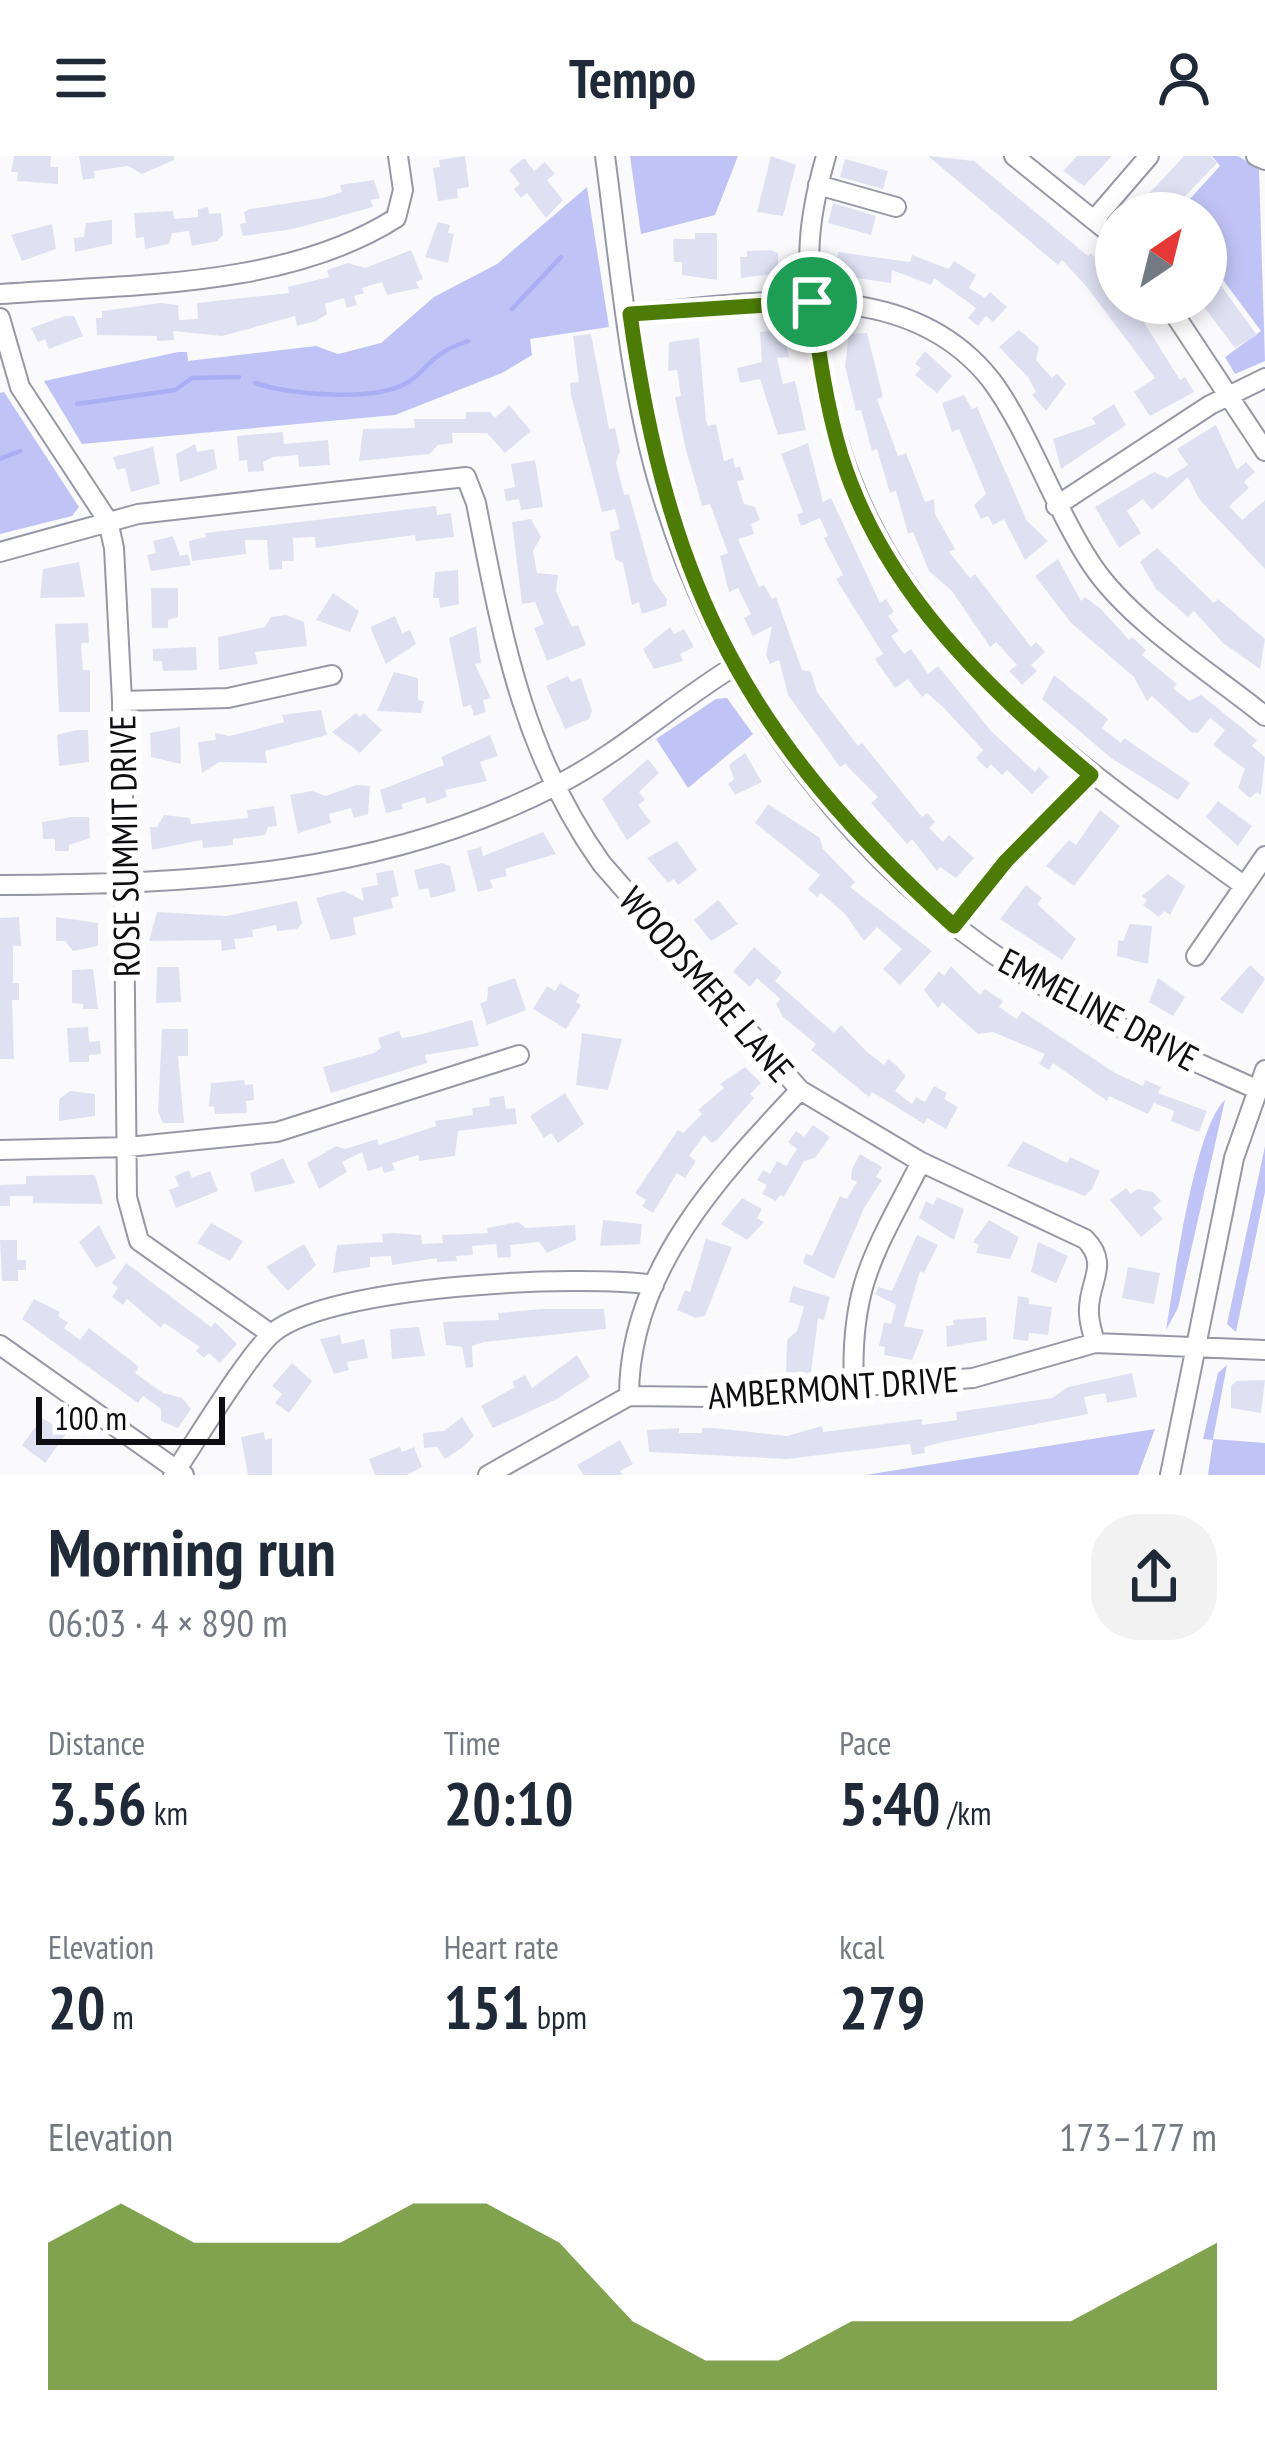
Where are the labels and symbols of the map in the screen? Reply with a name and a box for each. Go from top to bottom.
north arrow [1095,192,1227,324]
pin [761,251,863,353]
street label: ROSE SUMMIT DRIVE [98,715,150,977]
street label: WOODSMERE LANE [610,877,804,1091]
street label: EMMELINE DRIVE [991,937,1207,1081]
street label: AMBERMONT DRIVE [706,1355,960,1419]
scale bar [36,1391,225,1444]

